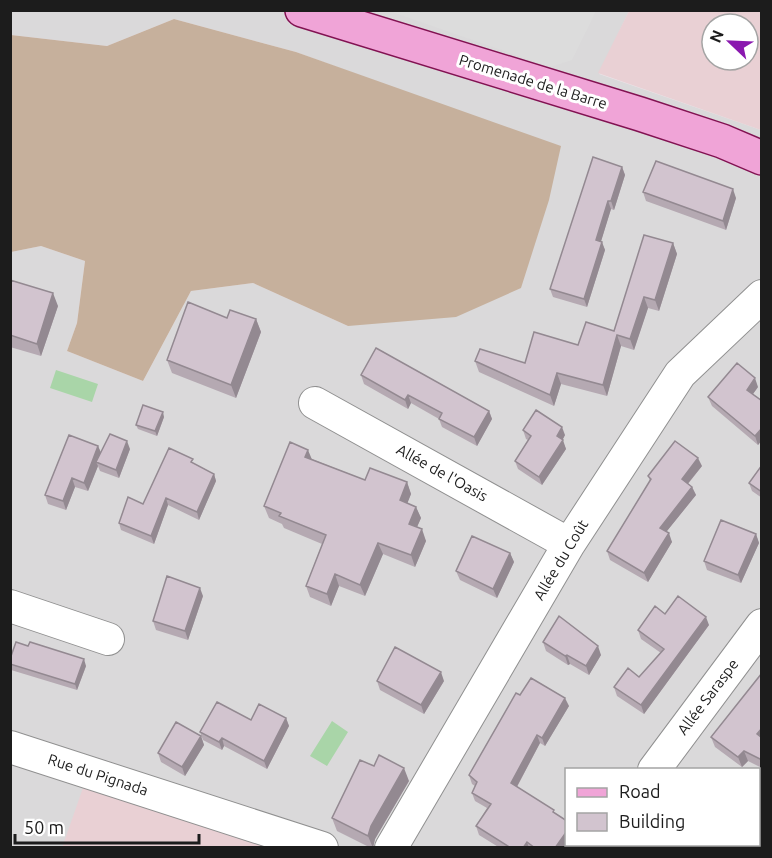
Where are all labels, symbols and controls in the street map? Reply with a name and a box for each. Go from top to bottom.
north arrow [700,12,760,72]
text: N [706,27,727,45]
street label: Promenade de la Barre [457,51,609,112]
street label: Allée de l'Oasis [394,441,491,505]
street label: Allée du Coût [530,516,591,603]
street label: Allée Saraspe [674,656,742,738]
street label: Rue du Pignada [46,750,150,799]
legend [565,768,760,846]
text: Road [619,781,661,801]
scale bar [15,807,200,845]
text: Building [619,811,685,831]
text: 50 m [24,817,64,837]

